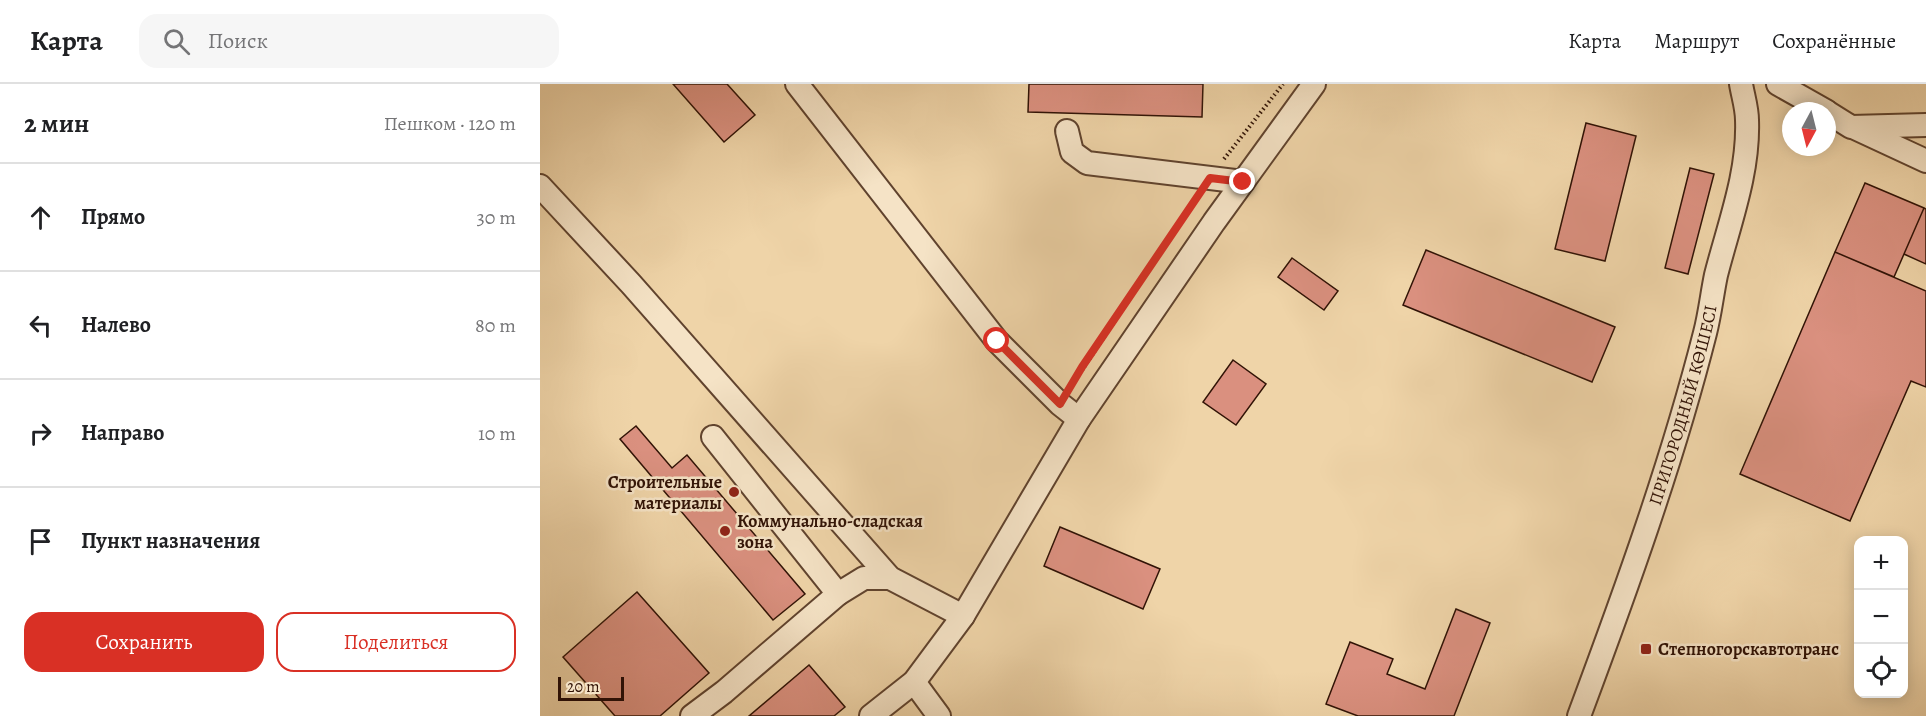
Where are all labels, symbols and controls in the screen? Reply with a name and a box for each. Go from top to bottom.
search box [139,14,559,68]
text: Карта [30,22,103,60]
icon: search [160,25,193,58]
text: Поиск [208,26,268,56]
text: Карта [1568,27,1621,55]
text: Маршрут [1654,27,1739,55]
text: Сохранённые [1772,27,1896,55]
north arrow [1782,102,1836,156]
text: 2 мин [24,106,89,141]
text: Пешком · 120 m [384,110,516,137]
route end [1229,168,1255,194]
icon: ahead [24,201,57,234]
text: Прямо [81,202,145,232]
text: 30 m [476,204,516,231]
street label: ПРИГОРОДНЫЙ КӨШЕСІ [1643,303,1722,508]
icon: left [24,309,57,342]
text: Налево [81,310,151,340]
text: 80 m [475,312,516,339]
route start [983,327,1009,353]
icon: right [24,417,57,450]
text: Направо [81,418,164,448]
text: 10 m [478,420,516,447]
place label: Строительные материалы [608,470,722,515]
marker: Строительные материалы [727,485,741,499]
place label: Коммунально-сладская зона [737,509,923,554]
marker: Коммунально-сладская зона [718,524,732,538]
icon: arrive [24,525,57,558]
text: Пункт назначения [81,526,260,556]
map controls [1854,536,1908,698]
button: + [1854,536,1908,590]
button: − [1854,590,1908,644]
button: Сохранить [24,612,264,672]
button: Поделиться [276,612,516,672]
place label: Степногорскавтотранс [1658,637,1839,661]
marker: Степногорскавтотранс [1639,642,1653,656]
button: locate [1854,644,1908,698]
scale bar [558,674,624,702]
text: 20 m [567,676,600,698]

